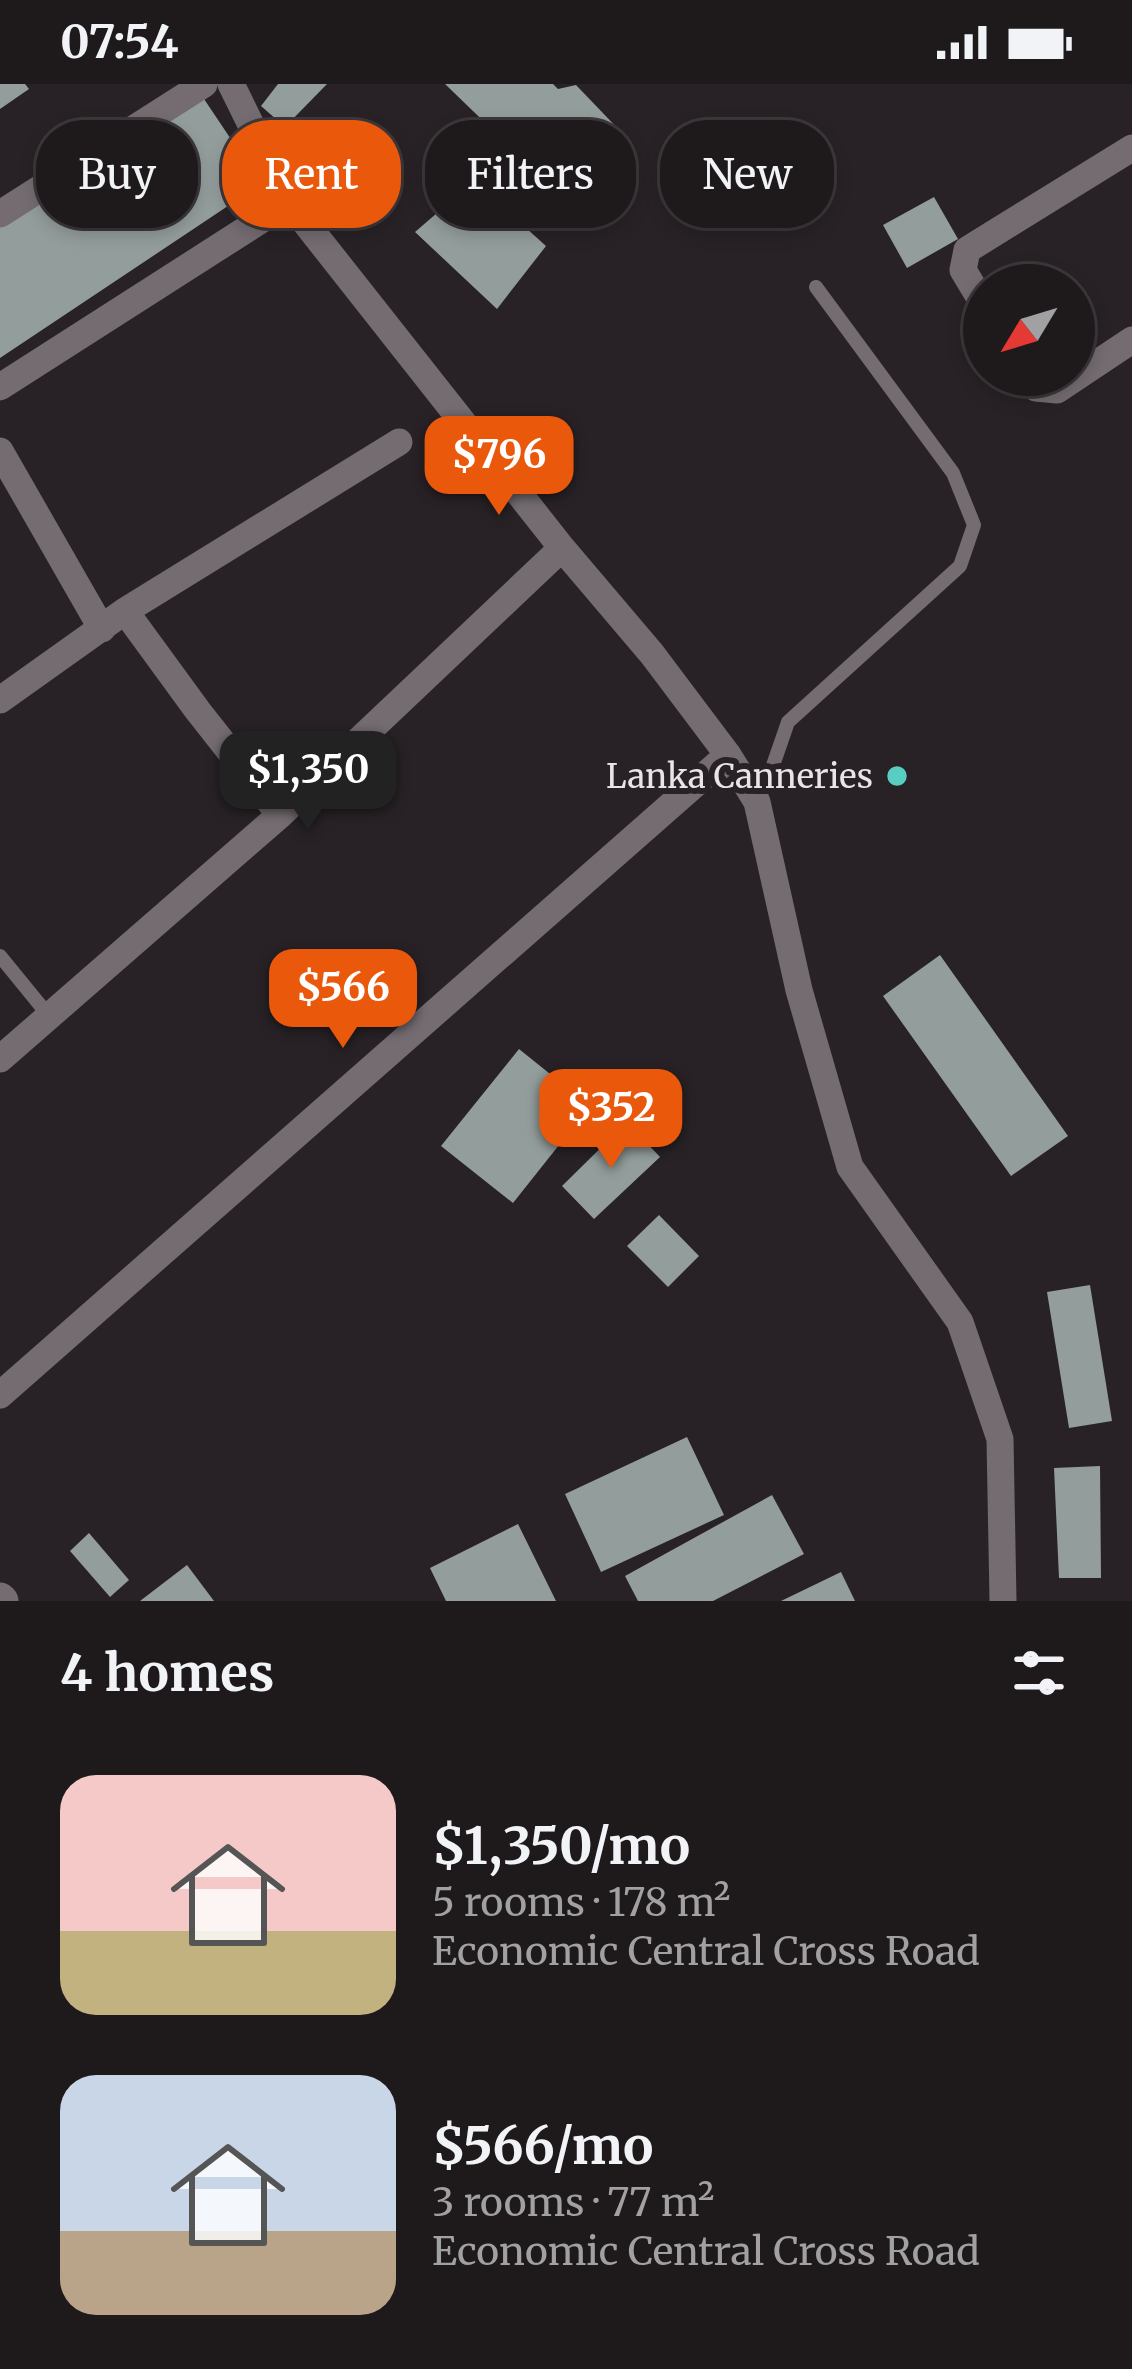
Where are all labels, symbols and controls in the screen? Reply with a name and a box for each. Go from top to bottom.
text: 07:54 [60,14,179,70]
chip: Buy [36,120,198,228]
chip: Rent [222,120,401,228]
chip: Filters [425,120,636,228]
chip: New [660,120,834,228]
north arrow [963,264,1095,396]
map controls [963,264,1095,396]
pin: $796 [428,416,570,518]
text: $796 [452,430,546,479]
pin: $1,350 [210,731,406,833]
text: $1,350 [246,745,370,794]
place label: Lanka Canneries [606,756,873,797]
marker: Lanka Canneries [884,763,910,789]
pin: $566 [272,949,414,1051]
text: $566 [296,963,390,1012]
pin: $352 [540,1069,682,1171]
text: $352 [566,1083,656,1132]
icon: filters [1006,1640,1072,1706]
text: 4 homes [60,1641,274,1705]
text: $1,350/mo [432,1814,690,1878]
icon: home [156,1823,300,1967]
text: 5 rooms · 178 m² [432,1878,730,1927]
text: Economic Central Cross Road [432,1927,980,1976]
text: $566/mo [432,2114,653,2178]
icon: home [156,2123,300,2267]
text: 3 rooms · 77 m² [432,2178,714,2227]
text: Economic Central Cross Road [432,2227,980,2276]

